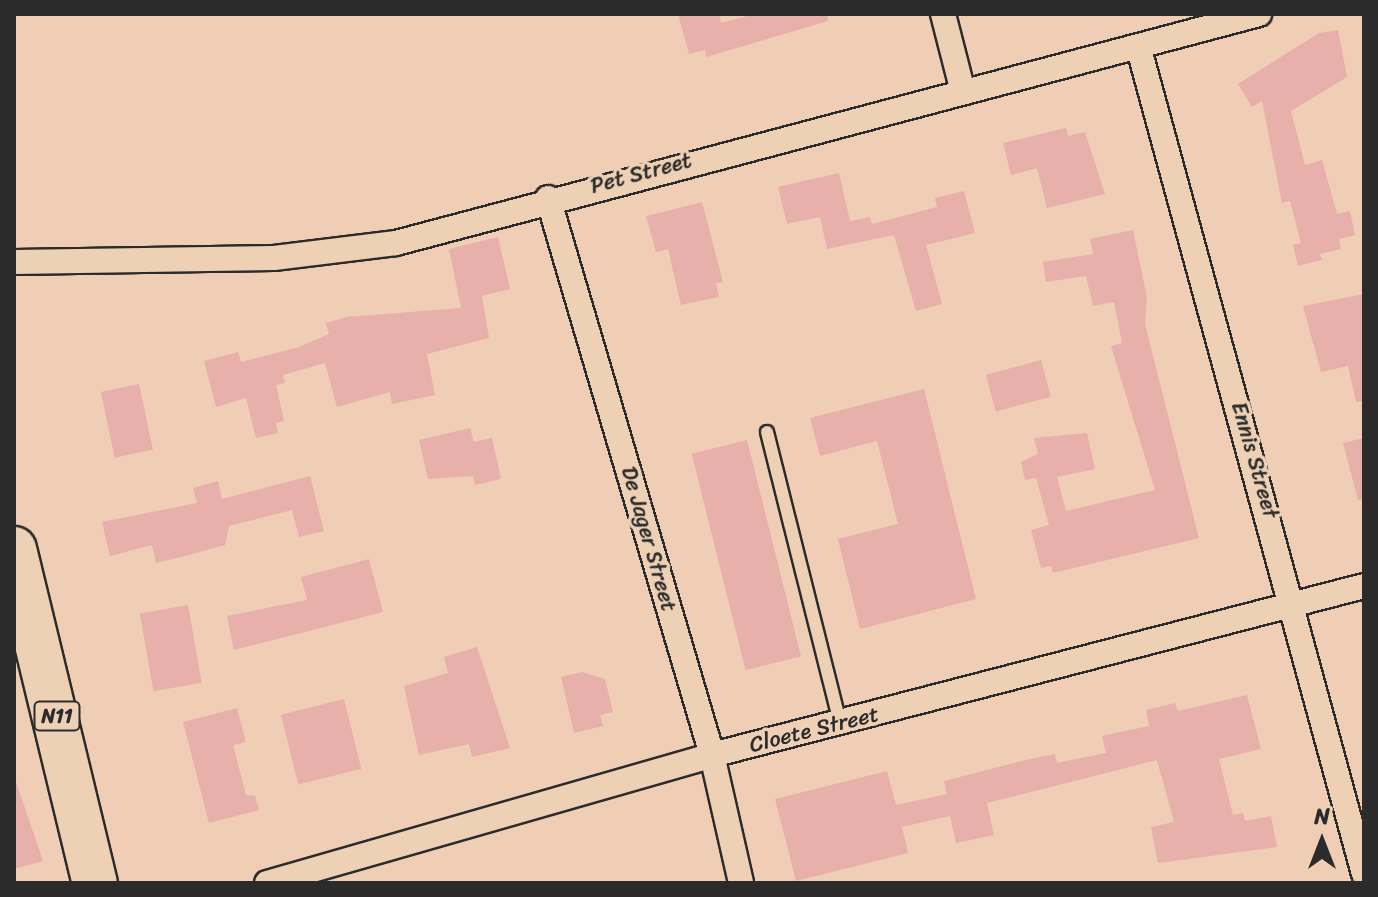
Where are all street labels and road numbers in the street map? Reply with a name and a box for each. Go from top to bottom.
street label: Pet Street [587,147,695,199]
street label: Ennis Street [1226,398,1284,522]
street label: De Jager Street [615,462,683,616]
road number: N11 [33,700,81,732]
street label: Cloete Street [747,700,881,758]

